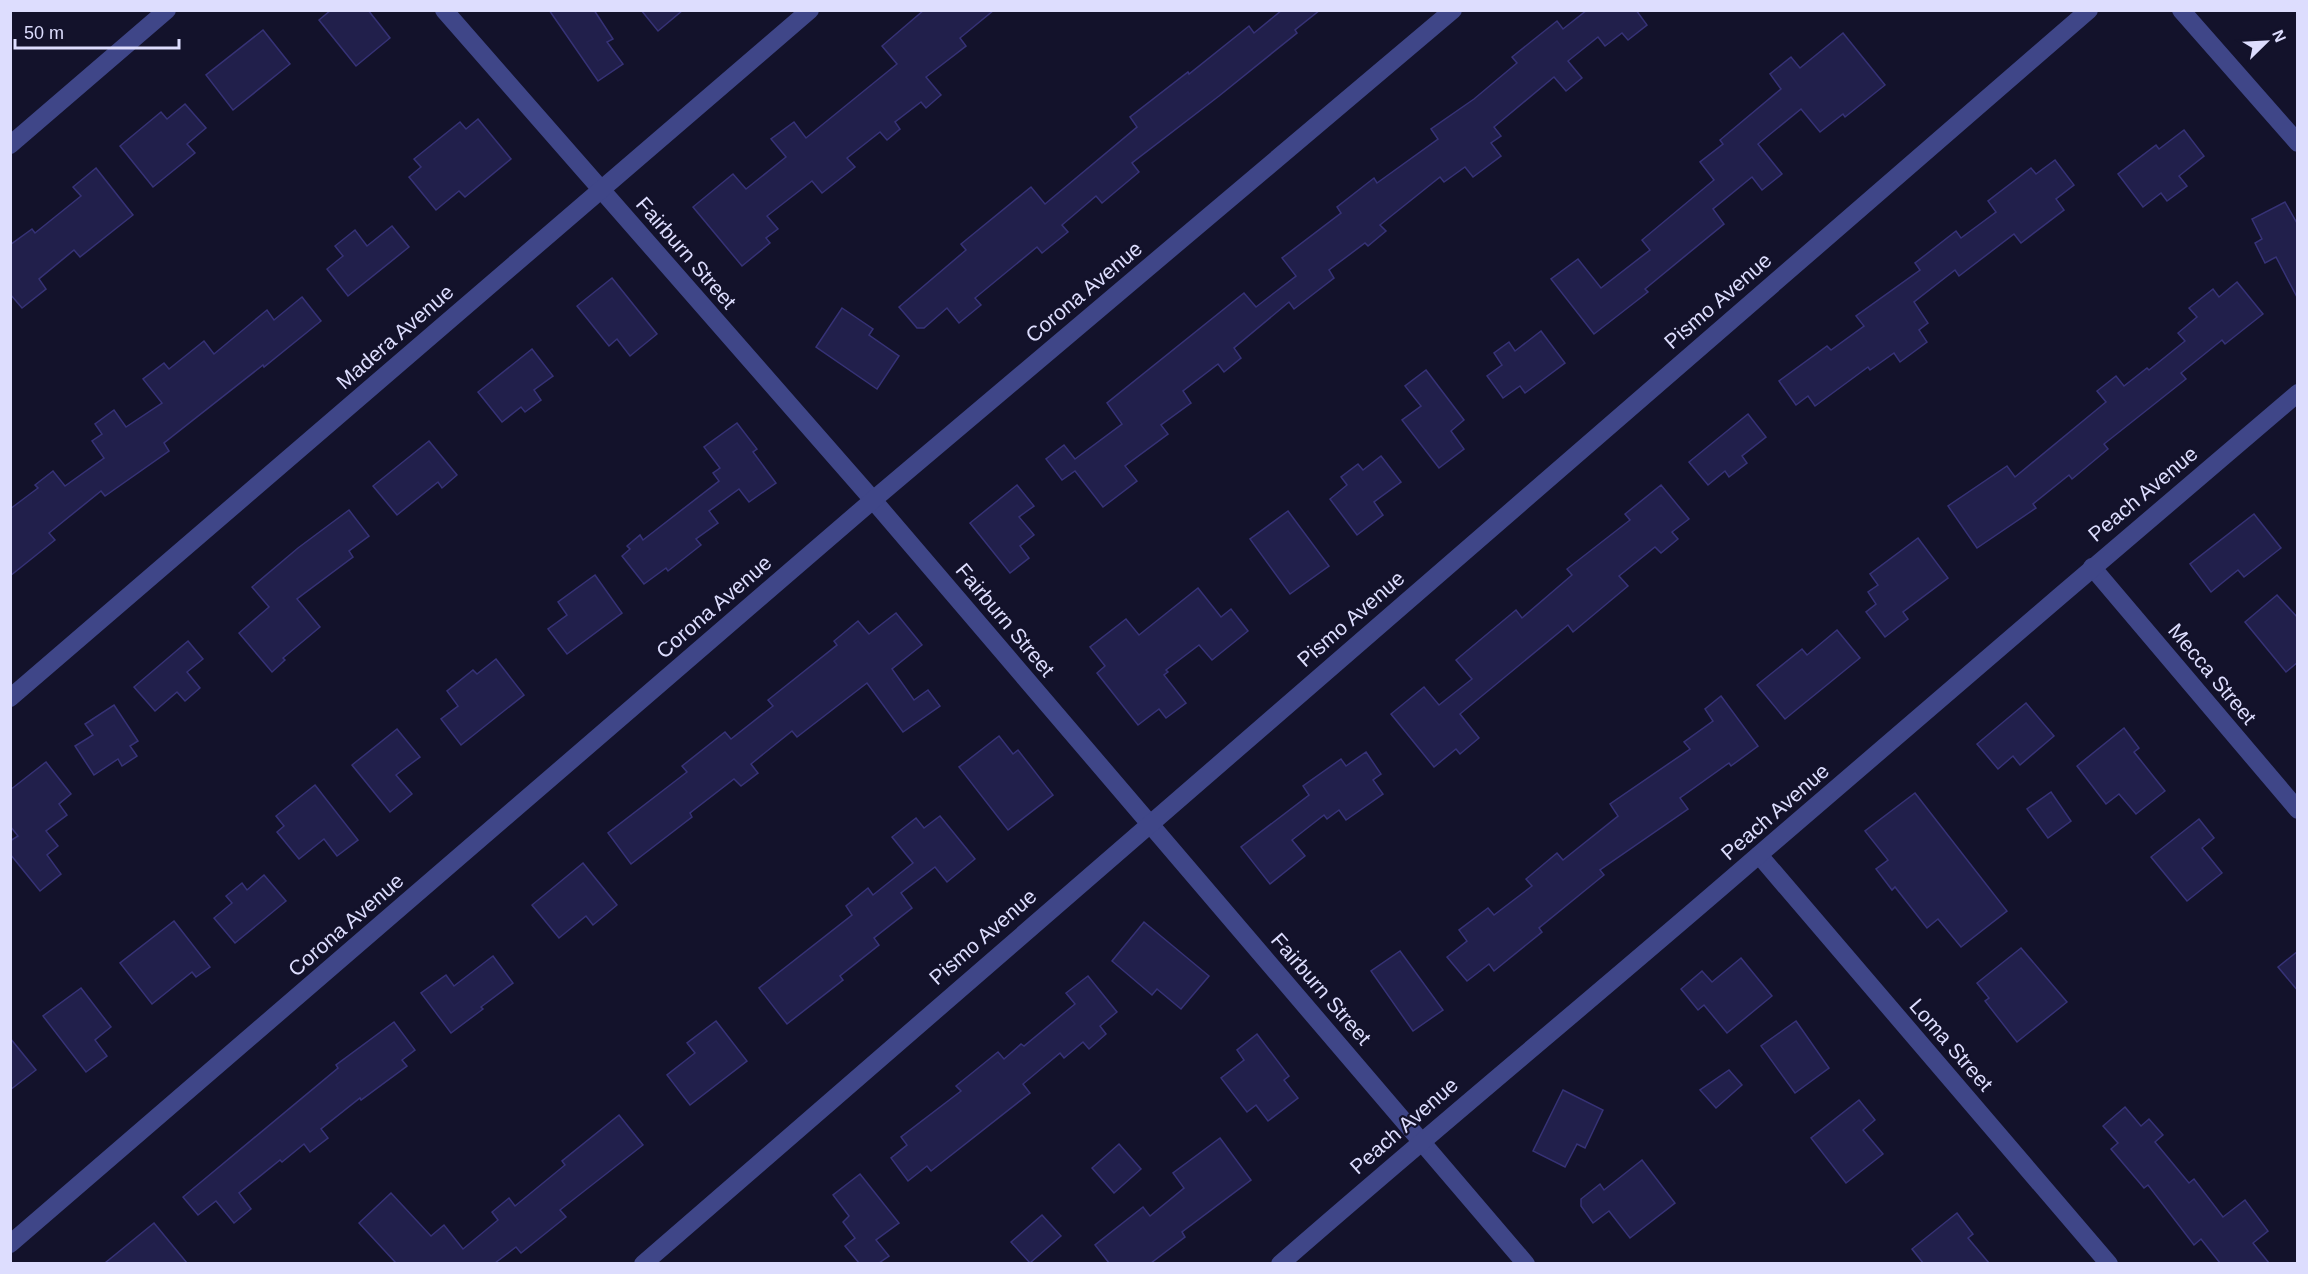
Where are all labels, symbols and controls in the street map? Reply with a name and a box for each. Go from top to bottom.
scale bar [15,12,178,50]
north arrow [2236,12,2296,72]
text: 50 m [24,23,64,43]
text: N [2269,27,2289,45]
street label: Fairburn Street [632,192,741,313]
street label: Corona Avenue [1021,236,1146,347]
street label: Pismo Avenue [1660,248,1776,353]
street label: Madera Avenue [332,280,458,393]
street label: Peach Avenue [2084,441,2202,546]
street label: Corona Avenue [652,551,776,663]
street label: Fairburn Street [952,559,1059,681]
street label: Pismo Avenue [1293,566,1409,671]
street label: Mecca Street [2164,619,2261,729]
street label: Peach Avenue [1716,759,1833,865]
street label: Corona Avenue [284,869,408,981]
street label: Pismo Avenue [925,884,1041,989]
street label: Fairburn Street [1267,928,1376,1049]
street label: Loma Street [1905,994,1998,1096]
street label: Peach Avenue [1345,1073,1462,1179]

